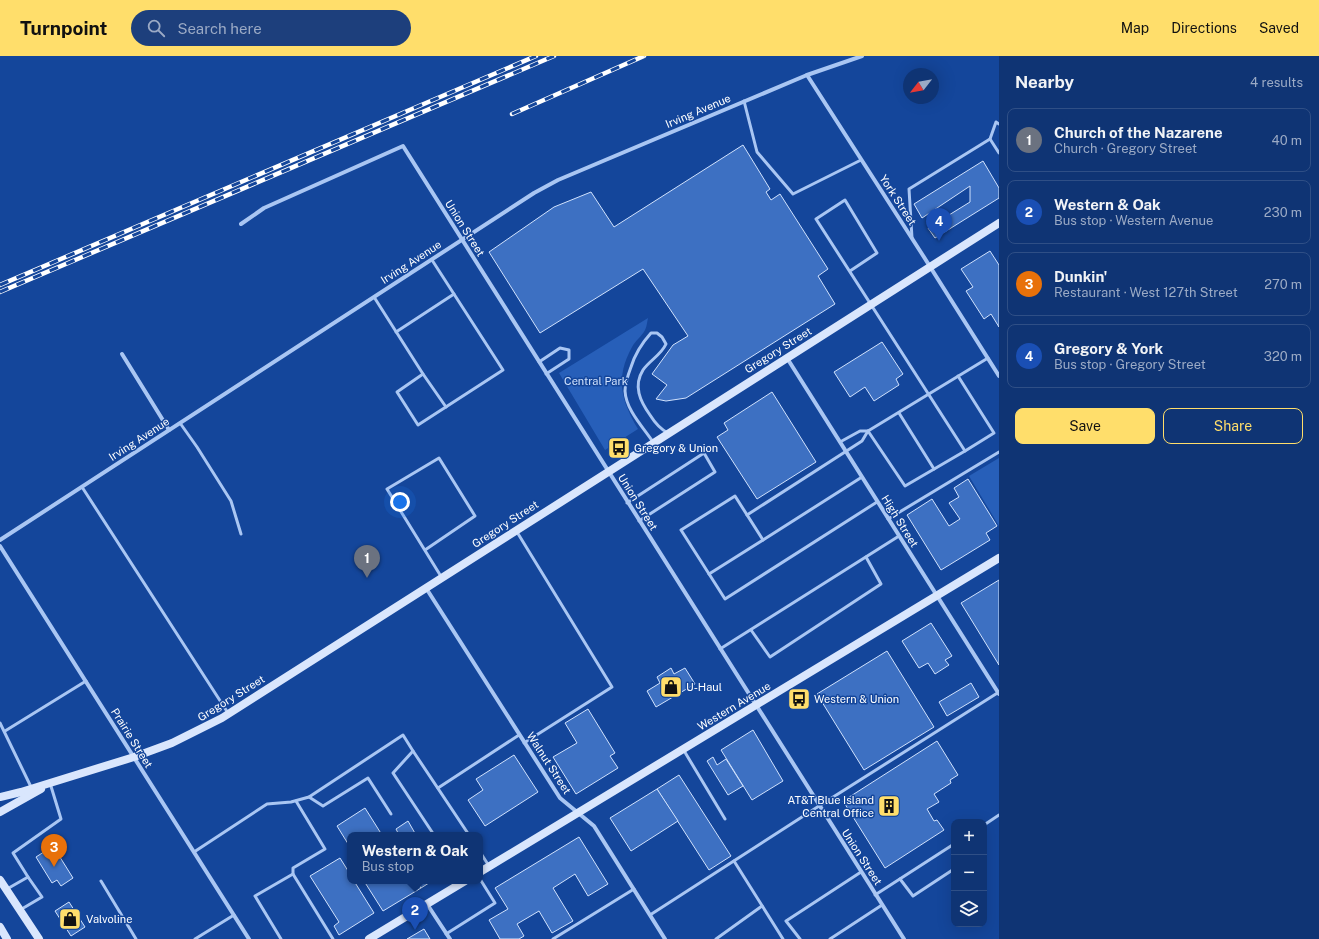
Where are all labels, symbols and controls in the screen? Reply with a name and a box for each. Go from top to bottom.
search box [131,10,411,46]
text: Turnpoint [20,17,107,39]
icon: search [145,17,167,39]
text: Search here [177,20,262,37]
text: Map [1121,20,1149,36]
text: Directions [1171,20,1237,36]
text: Saved [1259,20,1299,36]
north arrow [903,68,939,104]
text: Nearby [1015,72,1074,92]
text: 4 results [1250,75,1303,90]
street label: Irving Avenue [664,92,732,130]
text: Church of the Nazarene [1054,124,1223,141]
text: 1 [1026,133,1032,148]
text: 40 m [1271,133,1302,148]
text: Church · Gregory Street [1054,141,1197,156]
street label: York Street [877,173,919,227]
text: Western & Oak [1054,196,1161,213]
street label: Union Street [443,198,487,258]
text: 2 [1025,205,1033,220]
text: 230 m [1264,205,1302,220]
pin: 4 [926,208,952,241]
text: Bus stop · Western Avenue [1054,213,1213,228]
street label: Irving Avenue [379,238,443,286]
text: Dunkin' [1054,268,1107,285]
text: 3 [1025,277,1033,292]
text: 270 m [1264,277,1302,292]
text: Restaurant · West 127th Street [1054,285,1238,300]
street label: Gregory Street [742,325,814,375]
text: Gregory & York [1054,340,1163,357]
text: 4 [1025,349,1033,364]
text: 320 m [1264,349,1302,364]
text: Bus stop · Gregory Street [1054,357,1206,372]
park label: Central Park [564,375,628,387]
button: Save [1015,408,1155,444]
button: Share [1163,408,1303,444]
street label: Irving Avenue [107,415,171,463]
bus stop icon: Gregory & Union [606,435,632,461]
place label: Gregory & Union [634,442,718,454]
street label: Union Street [616,472,660,532]
your location [390,492,410,512]
street label: High Street [879,493,921,549]
street label: Gregory Street [470,498,540,550]
pin: 1 [354,545,380,578]
street label: Gregory Street [195,673,267,723]
shop icon: U-Haul [658,674,684,700]
street label: Western Avenue [695,679,773,733]
place label: U-Haul [686,681,722,693]
bus stop icon: Western & Union [786,686,812,712]
place label: Western & Union [814,693,899,705]
street label: Prairie Street [109,706,155,770]
street label: Walnut Street [525,730,573,796]
building icon: AT&T Blue Island Central Office [876,793,902,819]
place label: AT&T Blue Island Central Office [788,794,874,819]
map controls [951,819,987,927]
button: + [951,819,987,855]
street label: Union Street [839,827,885,887]
popup [347,832,483,884]
pin: 3 [41,834,67,867]
text: Western & Oak [362,842,468,859]
button: − [951,855,987,891]
text: Bus stop [362,859,414,874]
button: layers [951,891,987,927]
pin: 2 [402,897,428,930]
shop icon: Valvoline [57,906,83,932]
place label: Valvoline [86,913,132,925]

